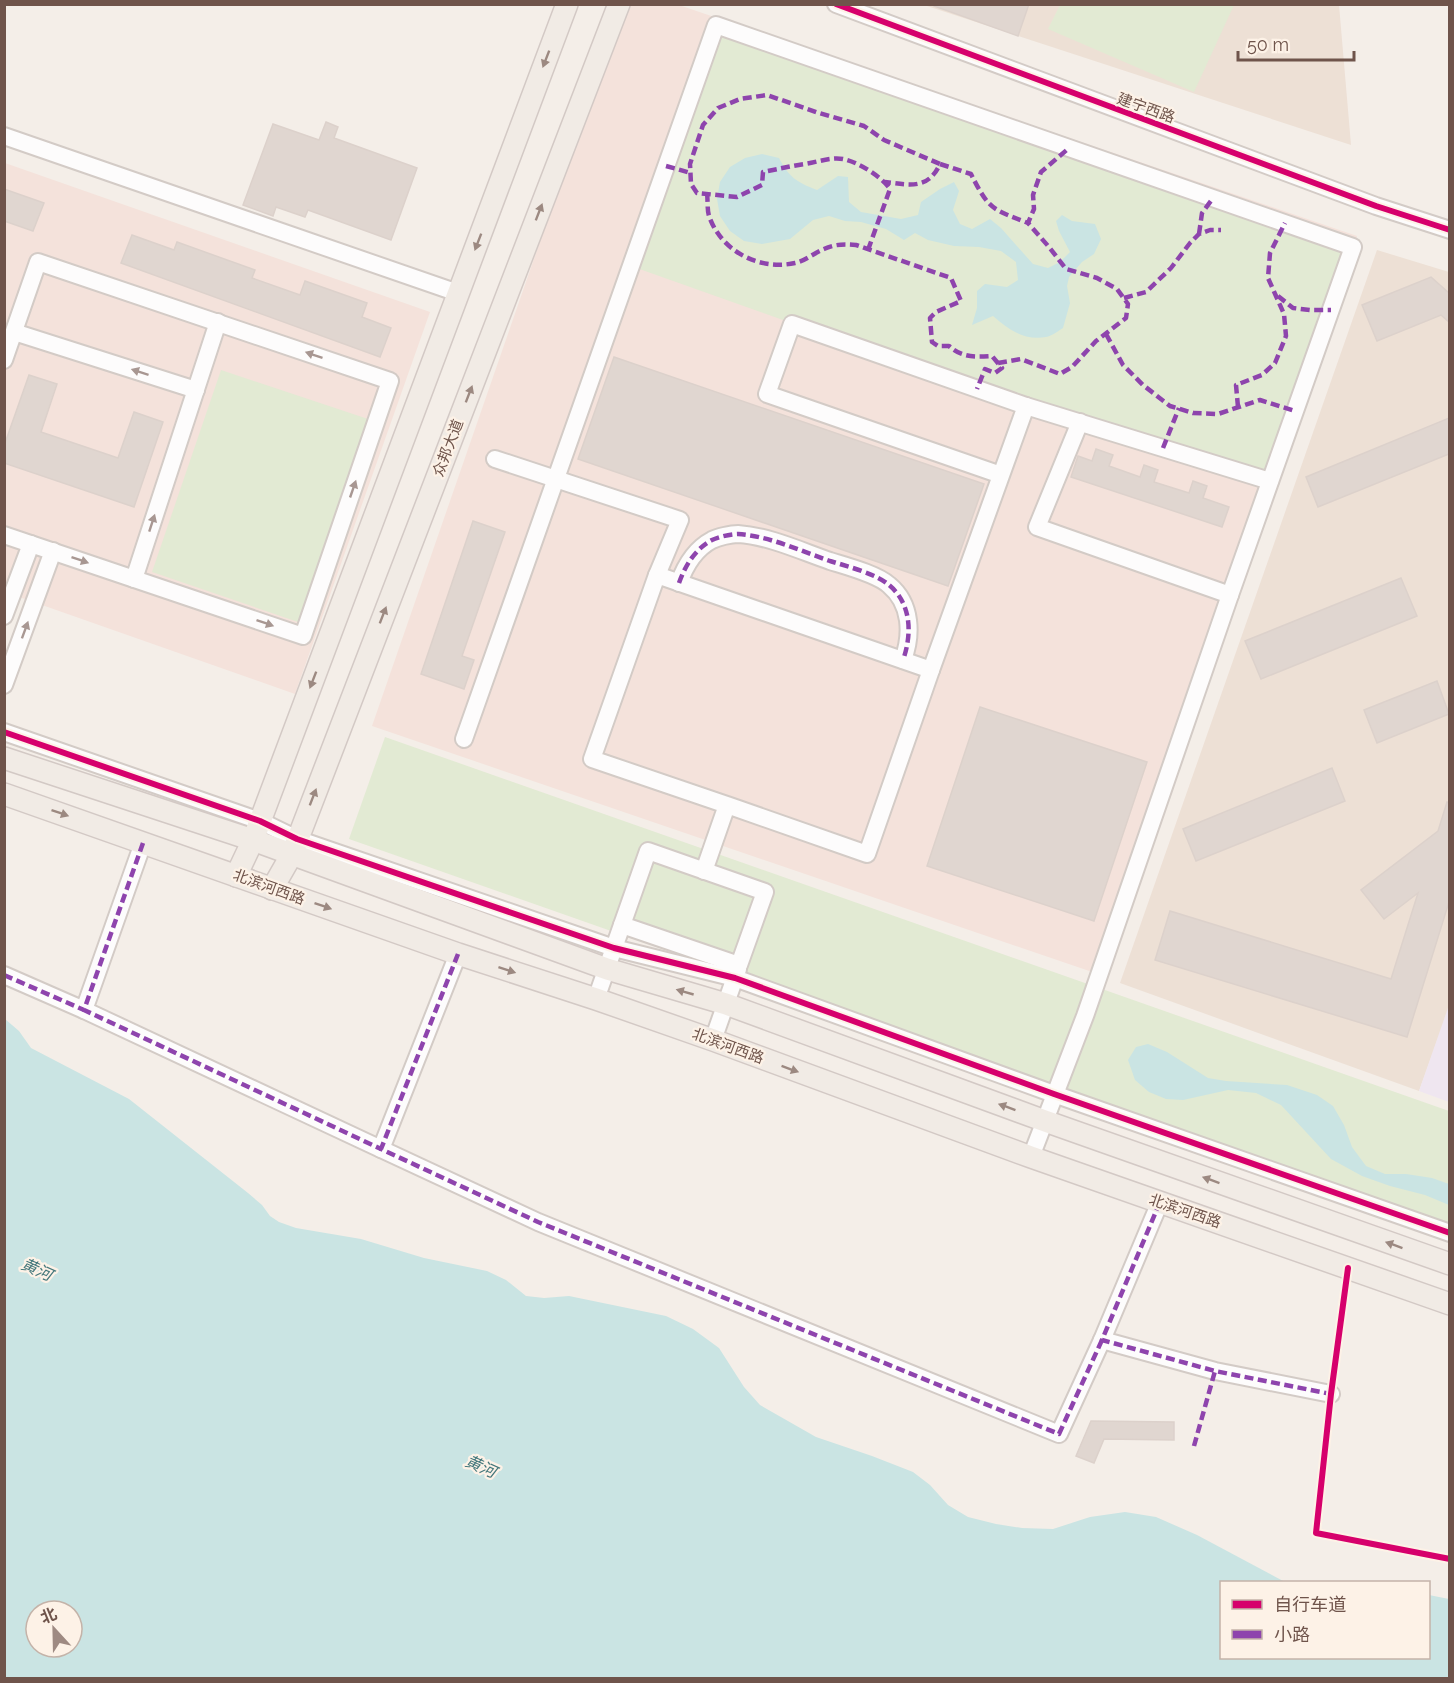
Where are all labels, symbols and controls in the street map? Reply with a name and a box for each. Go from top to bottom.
scale bar [1238,24,1354,62]
text: 50 m [1247,34,1289,55]
one-way arrow [541,50,551,68]
street label: 建宁西路 [1115,89,1177,127]
one-way arrow [534,203,544,221]
one-way arrow [472,233,482,251]
one-way arrow [305,350,323,359]
one-way arrow [131,367,149,376]
one-way arrow [464,385,474,403]
street label: 众邦大道 [429,417,467,479]
one-way arrow [348,480,358,498]
one-way arrow [148,514,157,532]
one-way arrow [71,556,89,566]
one-way arrow [379,606,389,624]
one-way arrow [256,618,274,628]
one-way arrow [20,621,30,639]
one-way arrow [307,671,317,689]
one-way arrow [309,788,319,806]
one-way arrow [51,809,69,819]
street label: 北滨河西路 [231,866,307,908]
one-way arrow [314,902,332,912]
one-way arrow [498,966,516,975]
one-way arrow [676,987,694,996]
street label: 北滨河西路 [690,1025,766,1067]
one-way arrow [781,1064,799,1074]
one-way arrow [998,1102,1016,1111]
one-way arrow [1201,1174,1219,1184]
street label: 北滨河西路 [1147,1190,1223,1232]
one-way arrow [1385,1239,1403,1249]
water label: 黄河 [18,1254,58,1286]
water label: 黄河 [462,1451,502,1483]
legend [1220,1581,1430,1659]
text: 自行车道 [1274,1594,1346,1615]
north arrow [24,1599,84,1659]
text: 北 [38,1604,60,1627]
text: 小路 [1274,1624,1310,1645]

